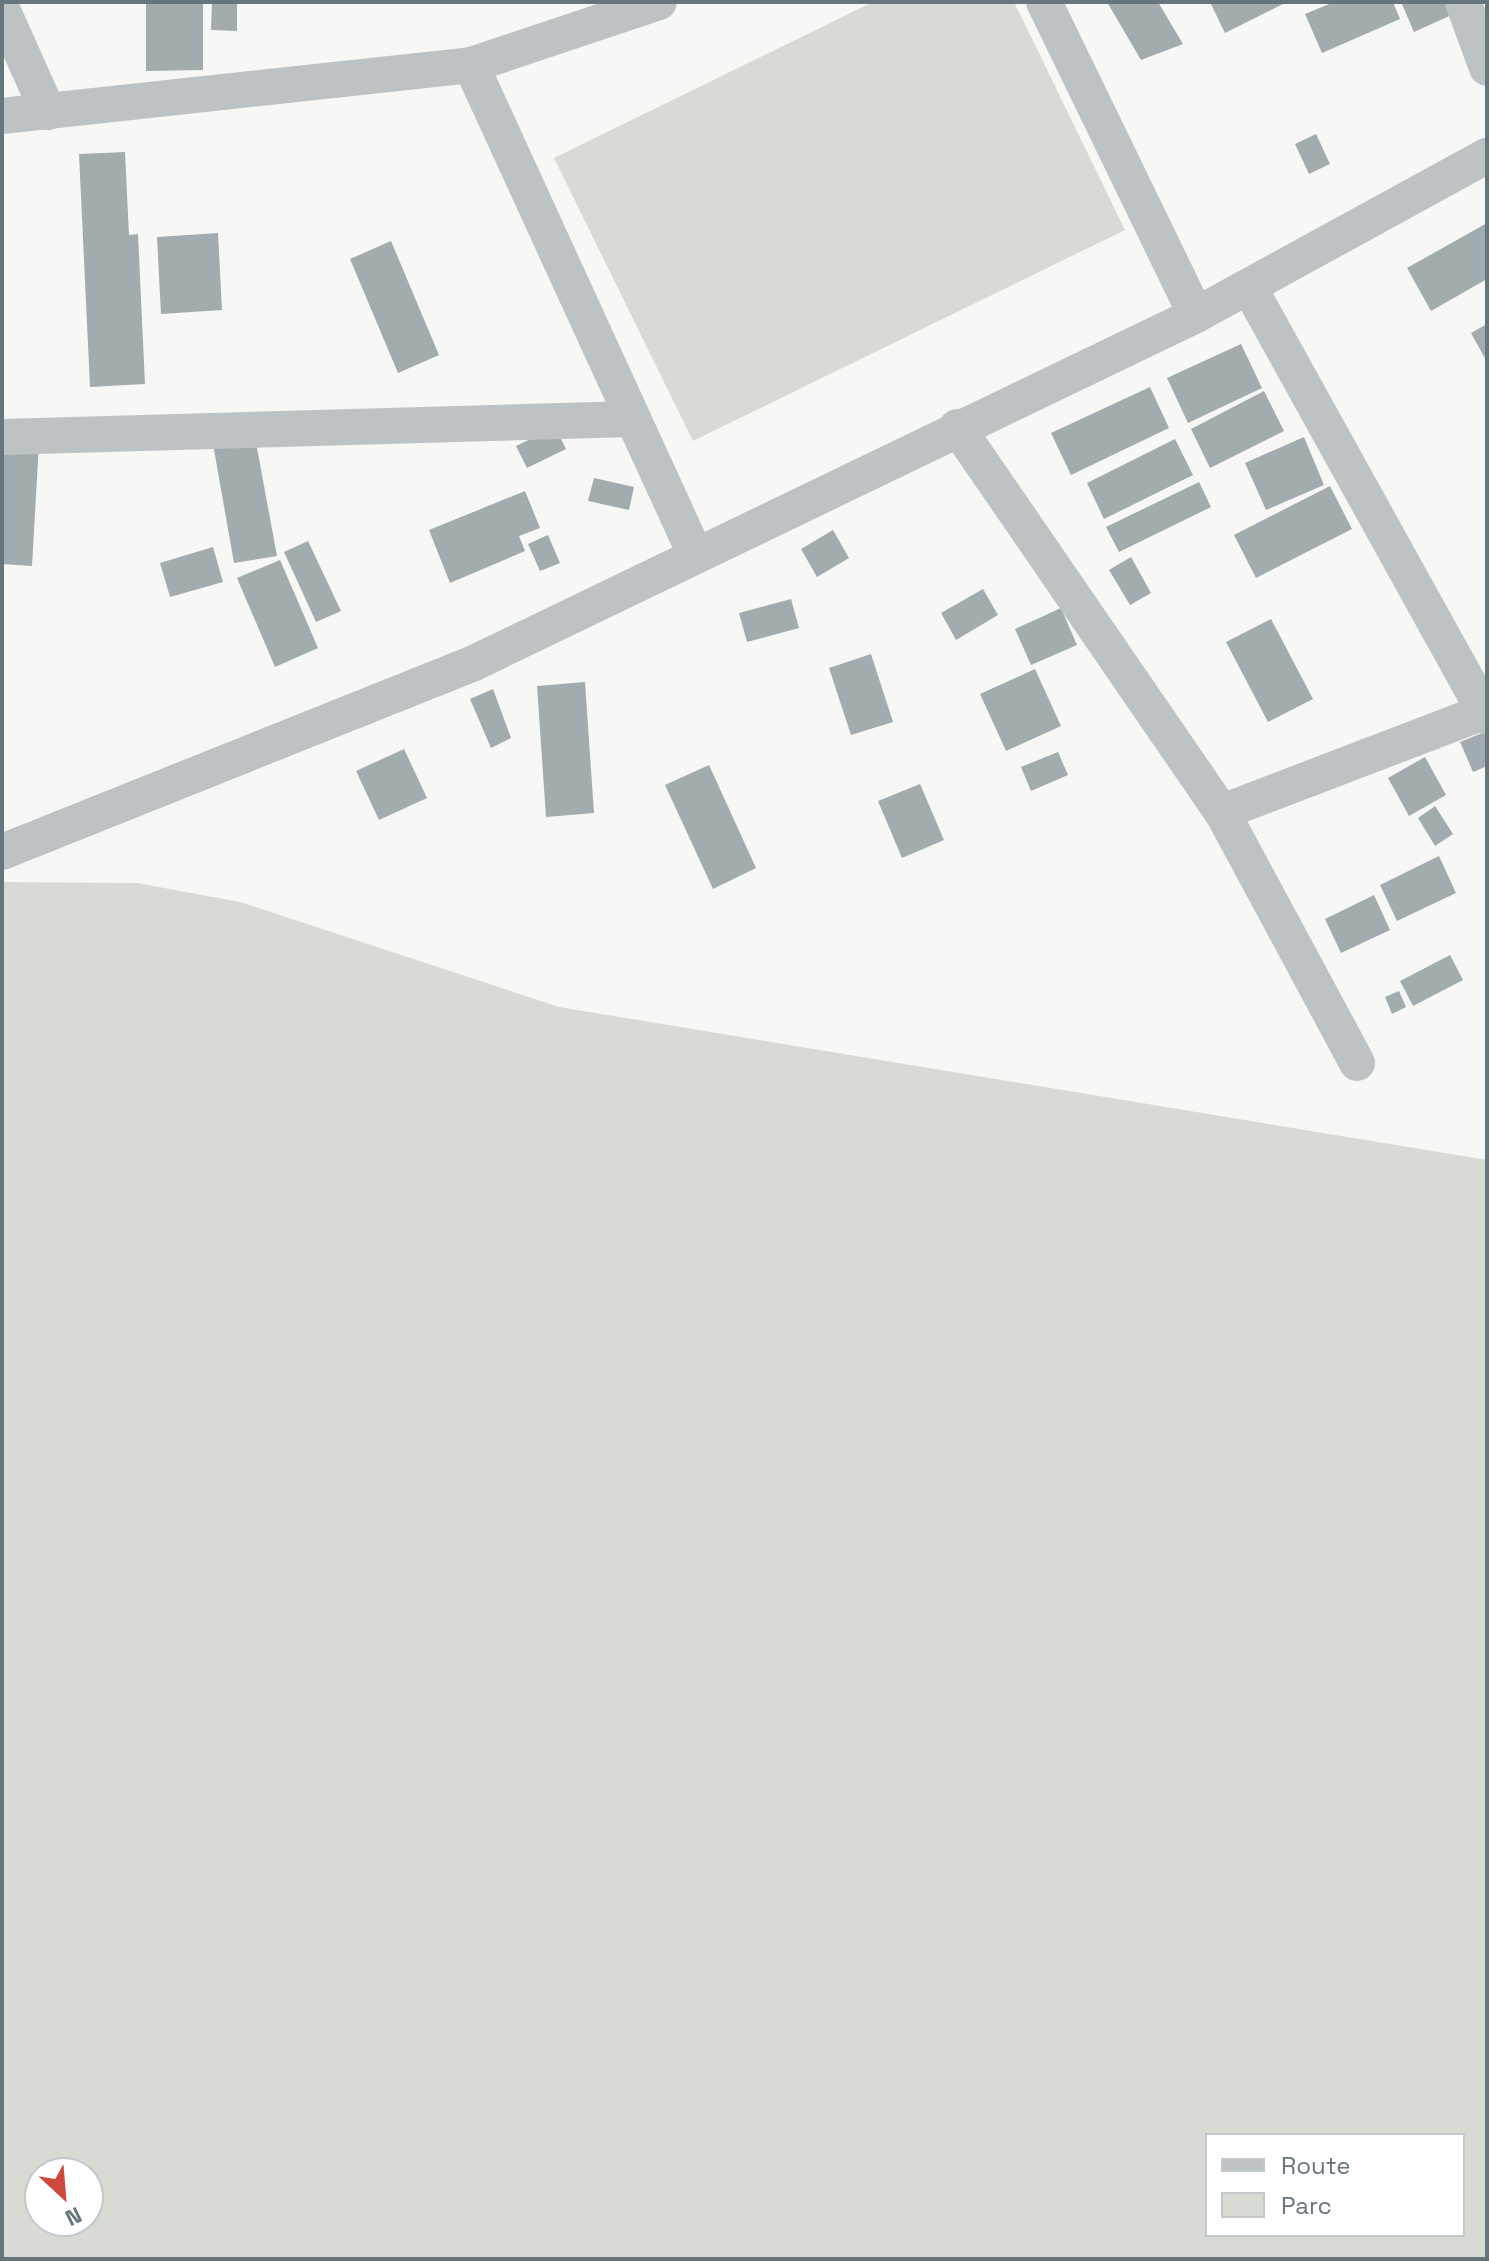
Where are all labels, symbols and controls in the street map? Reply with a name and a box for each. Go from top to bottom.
legend [1205,2133,1465,2237]
text: Route [1281,2150,1350,2181]
north arrow [24,2157,104,2237]
text: Parc [1281,2190,1332,2221]
text: N [61,2201,86,2233]

